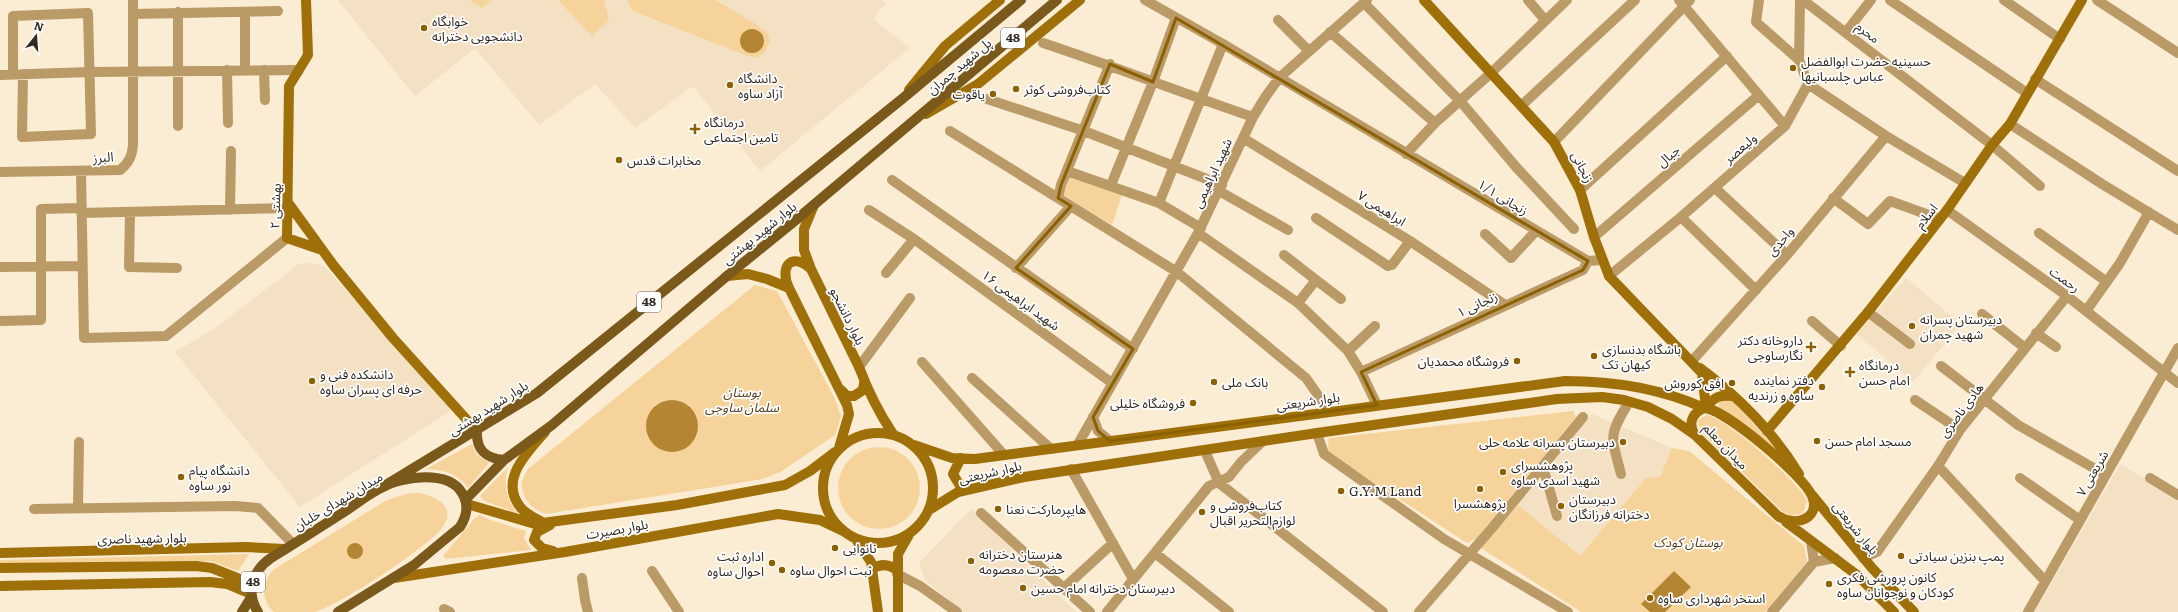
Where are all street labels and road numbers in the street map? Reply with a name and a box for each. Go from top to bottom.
street label: محرم [1852,16,1885,48]
road number: 48 [1001,28,1025,48]
street label: پل شهید چمران [922,33,996,99]
street label: ولیعصر [1718,128,1760,168]
street label: شهید ابراهیمی [1187,135,1236,211]
street label: جبال [1652,140,1684,171]
street label: البرز [91,146,114,167]
street label: زنجانی [1567,148,1599,186]
street label: زنجانی ۱/۱ [1474,174,1532,219]
street label: بهشتی ۲ [264,183,285,229]
street label: ابراهیمی ۷ [1354,185,1410,230]
street label: بلوار شهید بهشتی [717,197,800,269]
street label: اسلام [1910,199,1942,233]
street label: واحدی [1762,222,1798,260]
street label: رحمت [2046,261,2084,296]
street label: شهید ابراهیمی ۱۶ [978,265,1064,334]
street label: بلوار دانشجو [826,284,871,348]
street label: زنجانی ۱ [1453,286,1500,321]
road number: 48 [637,292,661,312]
street label: بلوار شهید بهشتی [444,375,531,440]
street label: هادی ناصری [1934,378,1987,441]
street label: بلوار شریعتی [1275,387,1341,414]
street label: میدان معلم [1698,418,1753,475]
street label: شریعتی ۷ [2071,446,2112,499]
street label: بلوار شریعتی [957,455,1023,488]
street label: میدان شهدای خلبان [289,466,386,535]
street label: بلوار شریعتی [1829,497,1884,559]
street label: بلوار بصیرت [584,514,649,543]
street label: بلوار شهید ناصری [97,527,187,548]
road number: 48 [241,572,265,592]

